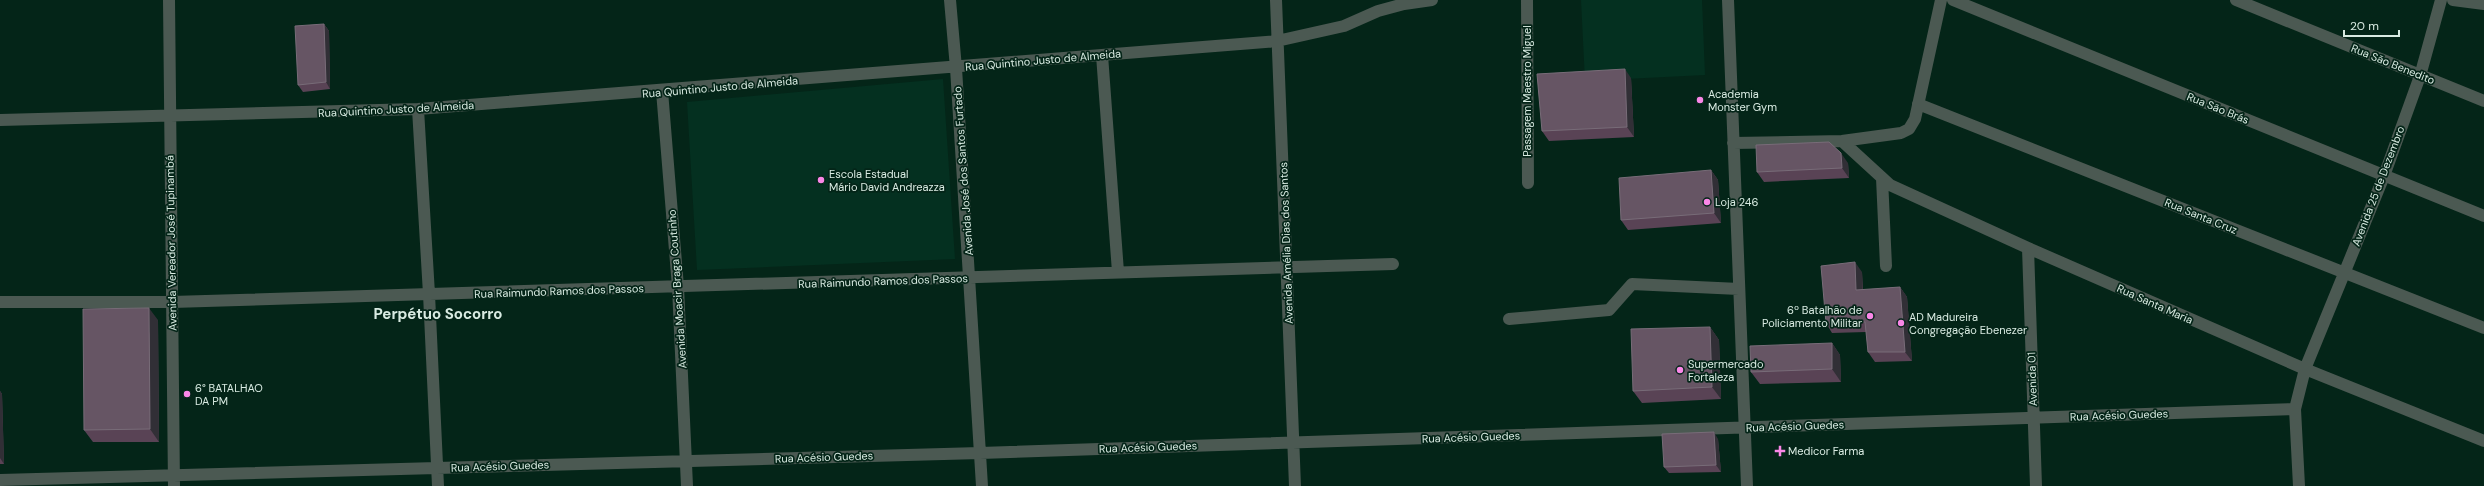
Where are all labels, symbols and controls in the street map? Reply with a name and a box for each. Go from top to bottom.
scale bar [2344,12,2399,38]
text: 20 m [2350,18,2379,34]
street label: Passagem Maestro Miguel [1520,25,1534,157]
street label: Rua São Benedito [2349,41,2437,87]
street label: Rua Quintino Justo de Almeida [965,46,1121,74]
street label: Rua Quintino Justo de Almeida [642,73,798,101]
street label: Avenida José dos Santos Furtado [950,86,976,256]
place label: Academia Monster Gym [1708,87,1777,114]
street label: Rua São Brás [2185,89,2251,127]
marker: Academia Monster Gym [1695,95,1705,105]
street label: Rua Quintino Justo de Almeida [318,98,474,120]
street label: Avenida 25 de Dezembro [2349,124,2407,248]
street label: Avenida Vereador José Tupinambá [162,155,180,331]
street label: Avenida Amélia Dias dos Santos [1276,162,1296,324]
place label: Escola Estadual Mário David Andreazza [829,167,945,194]
marker: Escola Estadual Mário David Andreazza [816,175,826,185]
place label: Loja 246 [1715,195,1758,209]
street label: Rua Santa Cruz [2163,195,2239,237]
marker: Loja 246 [1702,197,1712,207]
street label: Avenida Moacir Braga Coutinho [664,209,690,369]
street label: Rua Raimundo Ramos dos Passos [798,271,968,291]
street label: Rua Raimundo Ramos dos Passos [474,281,644,301]
street label: Rua Santa Maria [2115,281,2195,327]
place label: 6º Batalhão de Policiamento Militar [1762,303,1862,330]
district label: Perpétuo Socorro [374,304,502,324]
place label: AD Madureira Congregação Ebenezer [1909,310,2027,337]
marker: 6º Batalhão de Policiamento Militar [1865,311,1875,321]
marker: AD Madureira Congregação Ebenezer [1896,318,1906,328]
street label: Avenida 01 [2024,352,2040,406]
place label: Supermercado Fortaleza [1688,357,1764,384]
marker: Supermercado Fortaleza [1675,365,1685,375]
place label: 6° BATALHAO DA PM [195,381,263,408]
marker: 6° BATALHAO DA PM [182,389,192,399]
street label: Rua Acésio Guedes [2070,406,2168,424]
street label: Rua Acésio Guedes [1746,417,1844,435]
street label: Rua Acésio Guedes [1422,428,1520,446]
street label: Rua Acésio Guedes [1099,438,1197,456]
place label: Medicor Farma [1788,444,1864,458]
marker: Medicor Farma [1775,446,1785,456]
street label: Rua Acésio Guedes [775,448,873,466]
street label: Rua Acésio Guedes [451,457,549,475]

